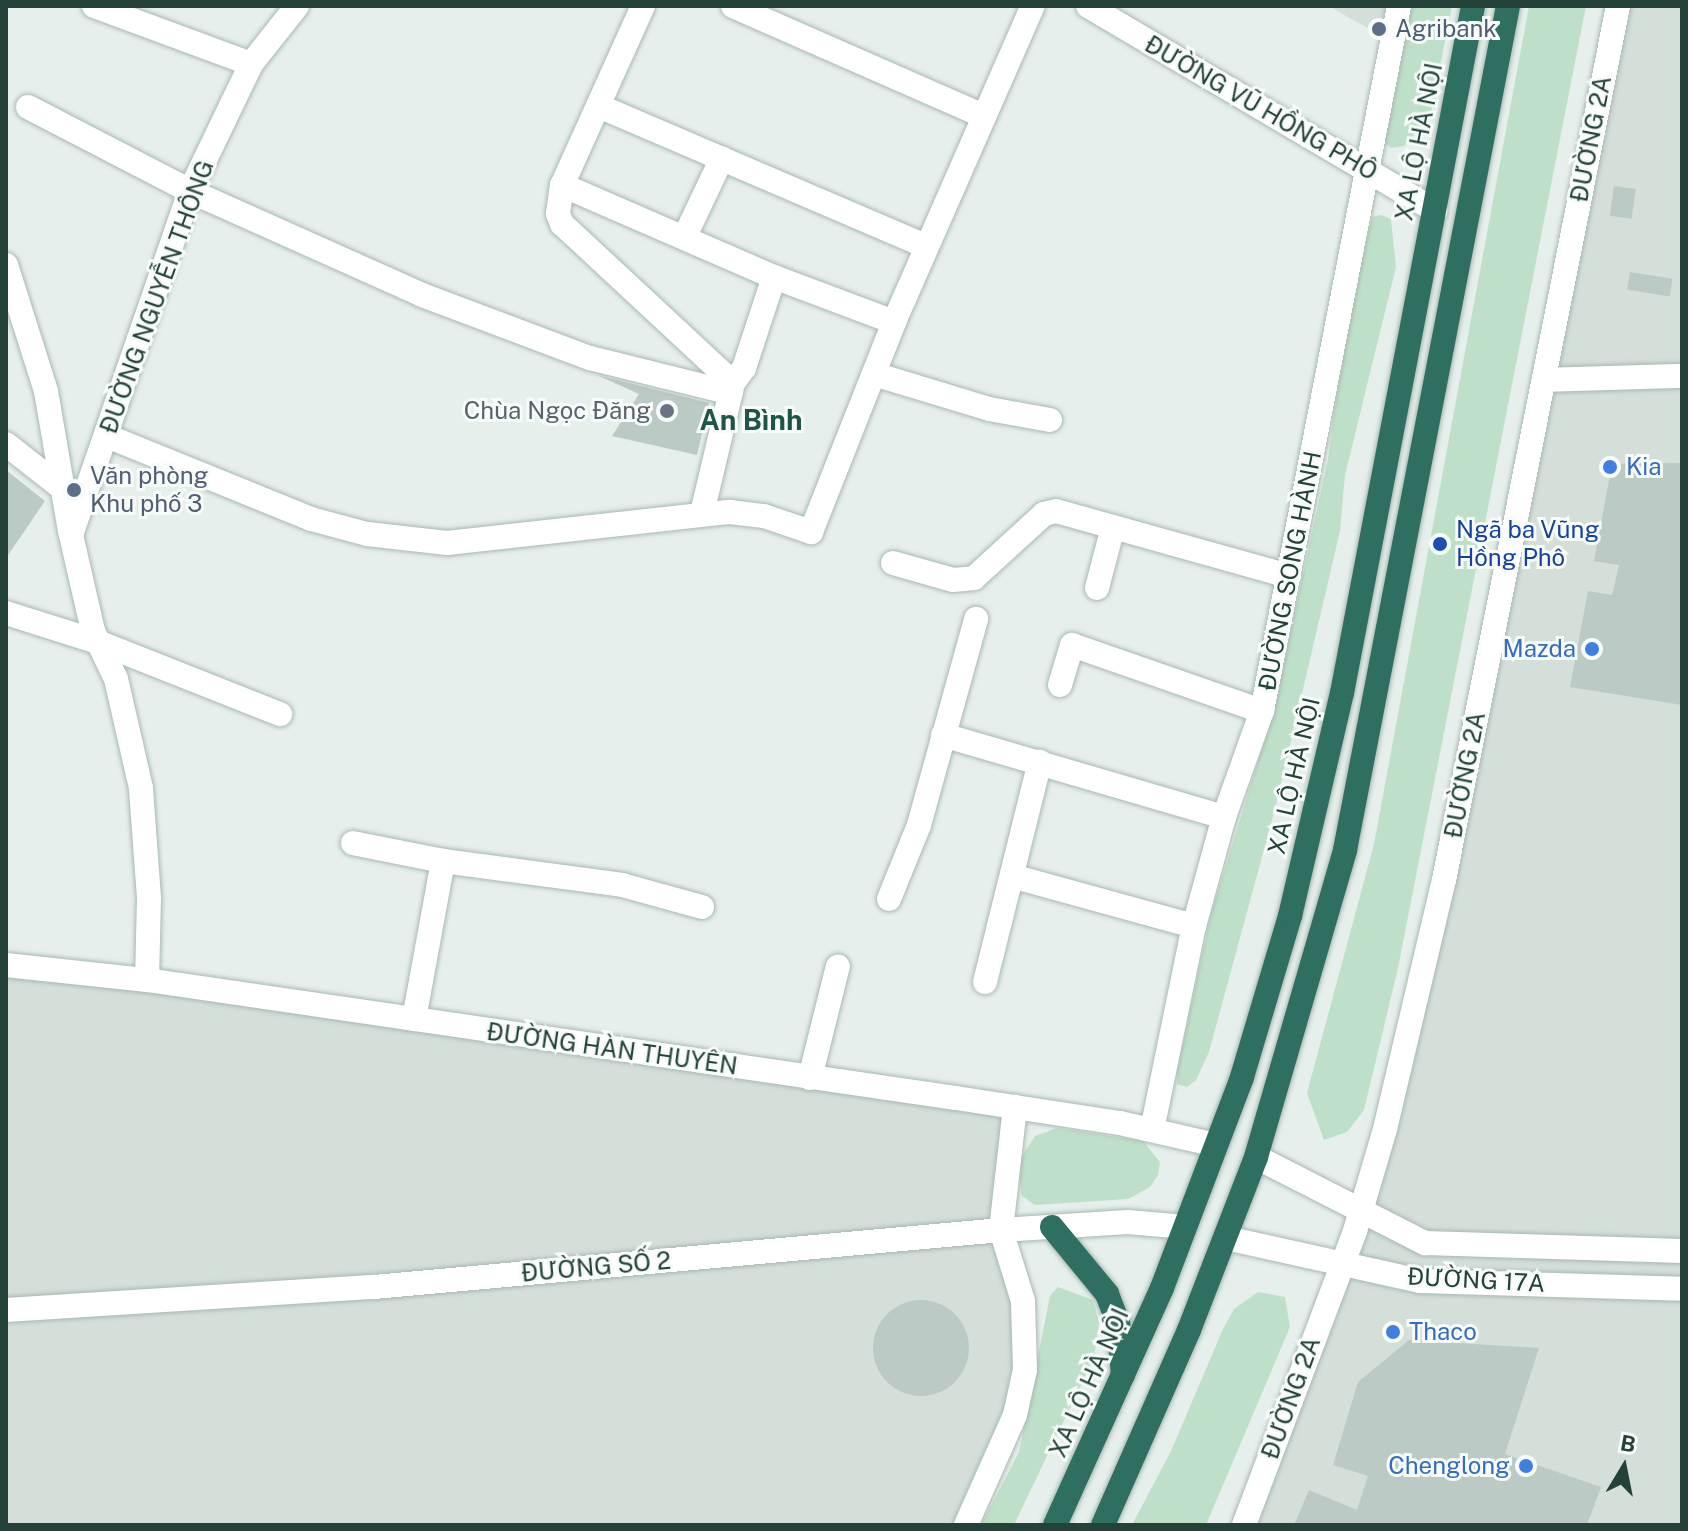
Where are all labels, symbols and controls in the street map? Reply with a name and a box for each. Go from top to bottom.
place label: Agribank [1395,15,1497,43]
marker: Agribank [1370,20,1388,38]
street label: ĐƯỜNG VŨ HỒNG PHÔ [1139,29,1383,187]
street label: XA LỘ HÀ NỘI [1390,61,1448,223]
street label: ĐƯỜNG 2A [1565,73,1617,205]
street label: ĐƯỜNG NGUYỄN THÔNG [94,156,220,438]
place label: Chùa Ngọc Đăng [464,397,651,425]
marker: Chùa Ngọc Đăng [658,402,676,420]
district label: An Bình [699,403,803,437]
street label: ĐƯỜNG SONG HÀNH [1253,449,1327,693]
place label: Kia [1626,453,1662,481]
marker: Kia [1601,458,1619,476]
place label: Văn phòng Khu phố 3 [90,462,209,518]
marker: Văn phòng Khu phố 3 [65,481,83,499]
place label: Ngã ba Vũng Hồng Phô [1456,516,1600,572]
marker: Ngã ba Vũng Hồng Phô [1431,535,1449,553]
place label: Mazda [1503,635,1576,663]
marker: Mazda [1583,640,1601,658]
street label: XA LỘ HÀ NỘI [1262,695,1326,857]
street label: ĐƯỜNG 2A [1439,709,1491,841]
street label: ĐƯỜNG HÀN THUYÊN [485,1017,739,1081]
street label: ĐƯỜNG SỐ 2 [520,1246,672,1288]
street label: ĐƯỜNG 17A [1406,1262,1546,1298]
street label: XA LỘ HÀ NỘI [1043,1304,1135,1462]
place label: Thaco [1409,1318,1477,1346]
marker: Thaco [1384,1323,1402,1341]
street label: ĐƯỜNG 2A [1256,1333,1326,1463]
north arrow [1584,1427,1664,1507]
text: B [1618,1429,1638,1457]
place label: Chenglong [1388,1452,1510,1480]
marker: Chenglong [1517,1457,1535,1475]

